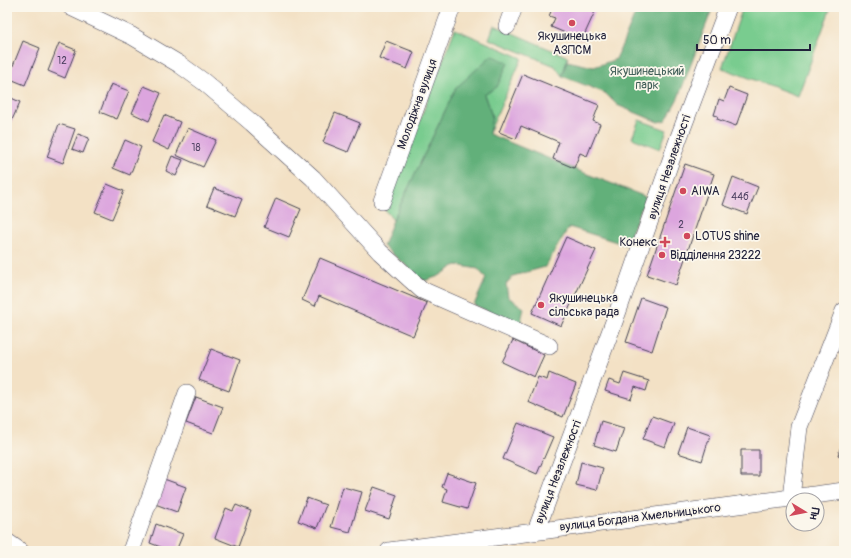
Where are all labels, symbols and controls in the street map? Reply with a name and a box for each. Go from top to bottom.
marker: Якушинецька АЗПСМ [567,18,577,28]
scale bar [697,26,810,52]
place label: Якушинецька АЗПСМ [538,29,607,58]
text: 50 m [703,33,731,48]
house number: 12 [57,55,67,67]
street label: Молодіжна вулиця [394,57,441,151]
park label: Якушинецький парк [610,64,684,93]
street label: вулиця Незалежності [645,113,694,221]
house number: 18 [192,142,200,154]
place label: AIWA [691,184,720,199]
marker: AIWA [678,186,688,196]
house number: 44б [731,191,749,203]
house number: 2 [678,219,684,231]
place label: LOTUS shine [695,229,760,244]
marker: LOTUS shine [682,231,692,241]
place label: Конекс [619,235,657,250]
marker: Конекс [660,237,670,247]
place label: Відділення 23222 [670,248,761,263]
marker: Відділення 23222 [657,250,667,260]
place label: Якушинецька сільська рада [549,291,620,320]
marker: Якушинецька сільська рада [536,300,546,310]
street label: вулиця Незалежності [532,418,585,526]
north arrow [785,492,825,532]
street label: вулиця Богдана Хмельницького [559,500,722,535]
text: Пн [807,507,822,521]

